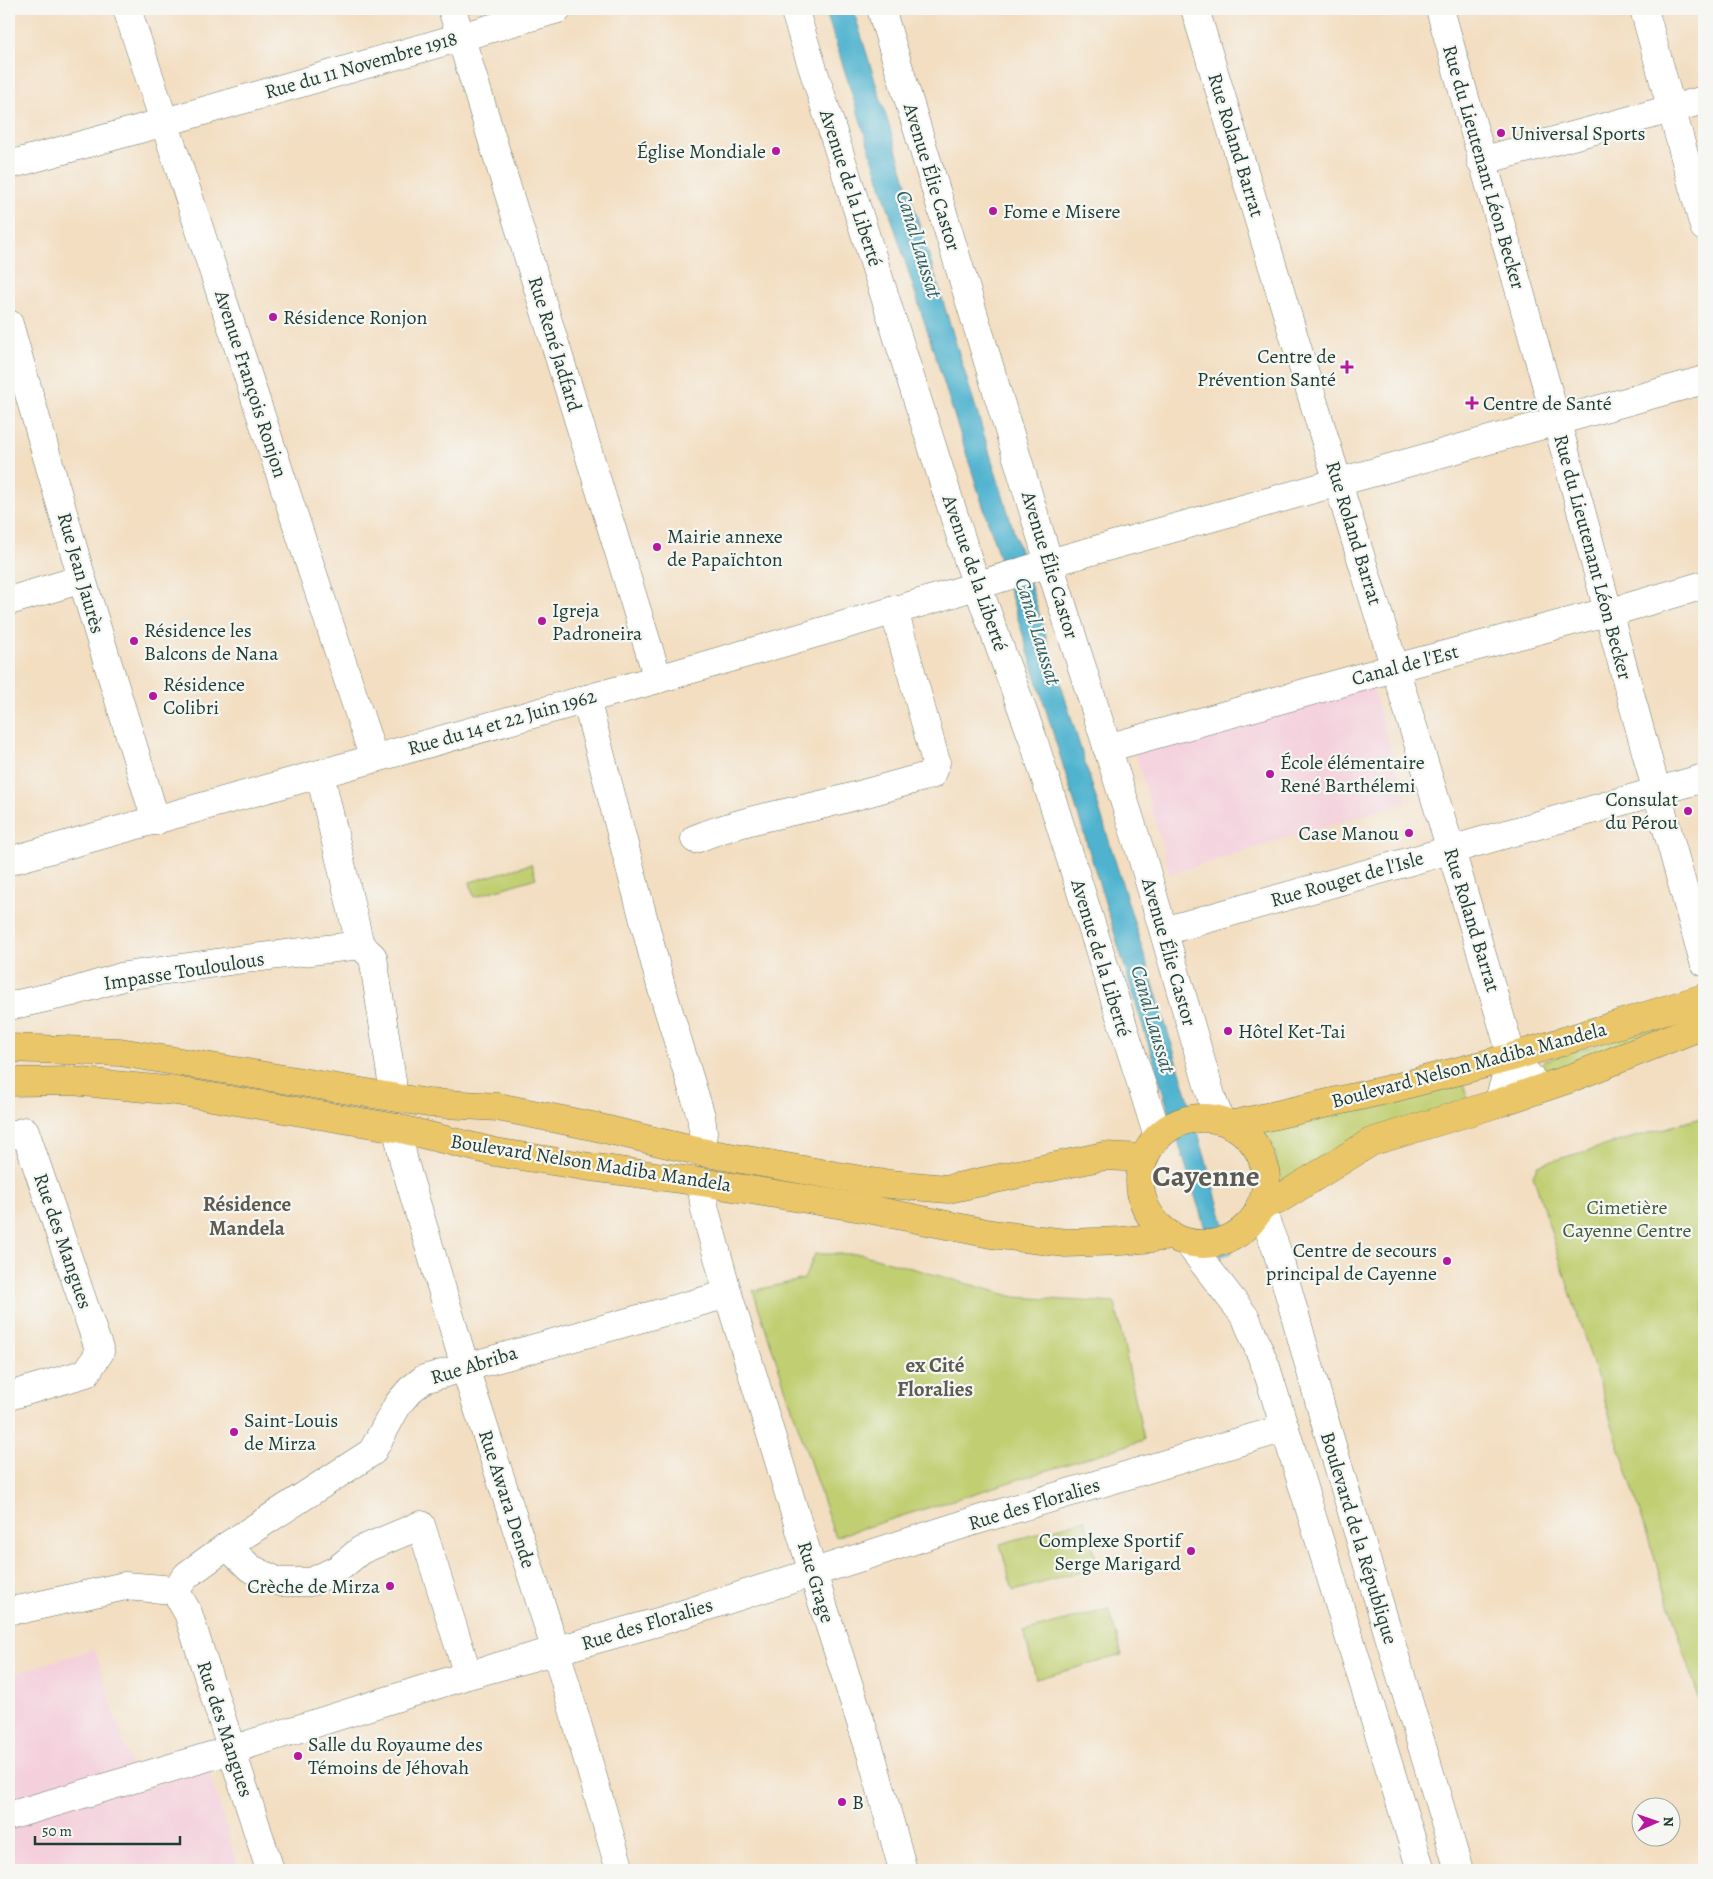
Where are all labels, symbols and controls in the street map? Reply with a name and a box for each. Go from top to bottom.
street label: Rue du 11 Novembre 1918 [261,25,461,105]
street label: Rue du Lieutenant Léon Becker [1436,42,1532,293]
street label: Rue Roland Barrat [1201,70,1271,221]
street label: Avenue Élie Castor [896,99,967,254]
street label: Avenue de la Liberté [813,105,889,270]
place label: Universal Sports [1511,120,1646,147]
marker: Universal Sports [1495,127,1507,139]
place label: Église Mondiale [636,138,766,165]
marker: Église Mondiale [770,145,782,157]
water label: Canal Laussat [889,187,949,302]
place label: Fome e Misere [1003,198,1121,225]
marker: Fome e Misere [987,205,999,217]
street label: Rue René Jadfard [522,273,588,415]
street label: Avenue François Ronjon [208,286,294,481]
place label: Résidence Ronjon [283,304,428,331]
marker: Résidence Ronjon [267,311,279,323]
place label: Centre de Prévention Santé [1197,343,1336,393]
marker: Centre de Prévention Santé [1340,360,1354,374]
place label: Centre de Santé [1483,390,1612,417]
marker: Centre de Santé [1465,396,1479,410]
street label: Rue du Lieutenant Léon Becker [1547,431,1639,683]
street label: Rue Roland Barrat [1319,458,1389,609]
street label: Avenue Élie Castor [1014,487,1085,642]
street label: Avenue de la Liberté [935,490,1014,655]
street label: Rue Jean Jaurès [51,509,111,637]
place label: Mairie annexe de Papaïchton [667,523,783,573]
marker: Mairie annexe de Papaïchton [651,541,663,553]
water label: Canal Laussat [1008,574,1068,689]
place label: Igreja Padroneira [552,597,643,647]
marker: Igreja Padroneira [536,615,548,627]
place label: Résidence les Balcons de Nana [144,617,279,667]
marker: Résidence les Balcons de Nana [128,635,140,647]
street label: Canal de l'Est [1349,638,1462,692]
place label: Résidence Colibri [163,671,245,721]
street label: Rue du 14 et 22 Juin 1962 [404,682,600,762]
marker: Résidence Colibri [147,690,159,702]
place label: École élémentaire René Barthélemi [1280,749,1425,799]
marker: École élémentaire René Barthélemi [1264,768,1276,780]
place label: Consulat du Pérou [1605,786,1678,836]
marker: Consulat du Pérou [1682,805,1694,817]
place label: Case Manou [1298,820,1399,847]
marker: Case Manou [1403,827,1415,839]
street label: Rue Rouget de l'Isle [1267,844,1427,914]
street label: Rue Roland Barrat [1437,845,1507,996]
street label: Avenue Élie Castor [1135,874,1203,1030]
street label: Avenue de la Liberté [1064,875,1138,1040]
street label: Impasse Touloulous [102,945,266,997]
water label: Canal Laussat [1124,962,1182,1077]
street label: Boulevard Nelson Madiba Mandela [1328,1015,1610,1115]
place label: Hôtel Ket-Tai [1238,1018,1346,1045]
marker: Hôtel Ket-Tai [1222,1025,1234,1037]
street label: Boulevard Nelson Madiba Mandela [449,1127,734,1199]
district label: Cayenne [1152,1156,1260,1196]
street label: Rue des Mangues [27,1170,99,1312]
district label: Résidence Mandela [203,1190,292,1242]
park label: Cimetière Cayenne Centre [1563,1194,1691,1244]
place label: Centre de secours principal de Cayenne [1266,1237,1437,1287]
marker: Centre de secours principal de Cayenne [1441,1255,1453,1267]
street label: Rue Abriba [427,1339,521,1391]
district label: ex Cité Floralies [897,1351,973,1403]
place label: Saint-Louis de Mirza [244,1407,338,1457]
marker: Saint-Louis de Mirza [228,1426,240,1438]
street label: Rue Awara Dende [472,1426,542,1572]
street label: Boulevard de la République [1314,1428,1404,1648]
street label: Rue des Floralies [965,1471,1103,1537]
place label: Complexe Sportif Serge Marigard [1039,1527,1184,1577]
street label: Rue Grage [791,1538,841,1626]
marker: Complexe Sportif Serge Marigard [1185,1545,1197,1557]
place label: Crèche de Mirza [247,1573,381,1600]
marker: Crèche de Mirza [384,1580,396,1592]
street label: Rue des Floralies [578,1591,716,1657]
street label: Rue des Mangues [190,1657,260,1801]
place label: Salle du Royaume des Témoins de Jéhovah [308,1731,483,1781]
marker: Salle du Royaume des Témoins de Jéhovah [292,1750,304,1762]
place label: B [852,1789,864,1816]
marker: B [836,1796,848,1808]
north arrow [1630,1796,1680,1846]
scale bar [35,1814,180,1846]
text: N [1659,1816,1678,1827]
text: 50 m [42,1821,72,1841]

